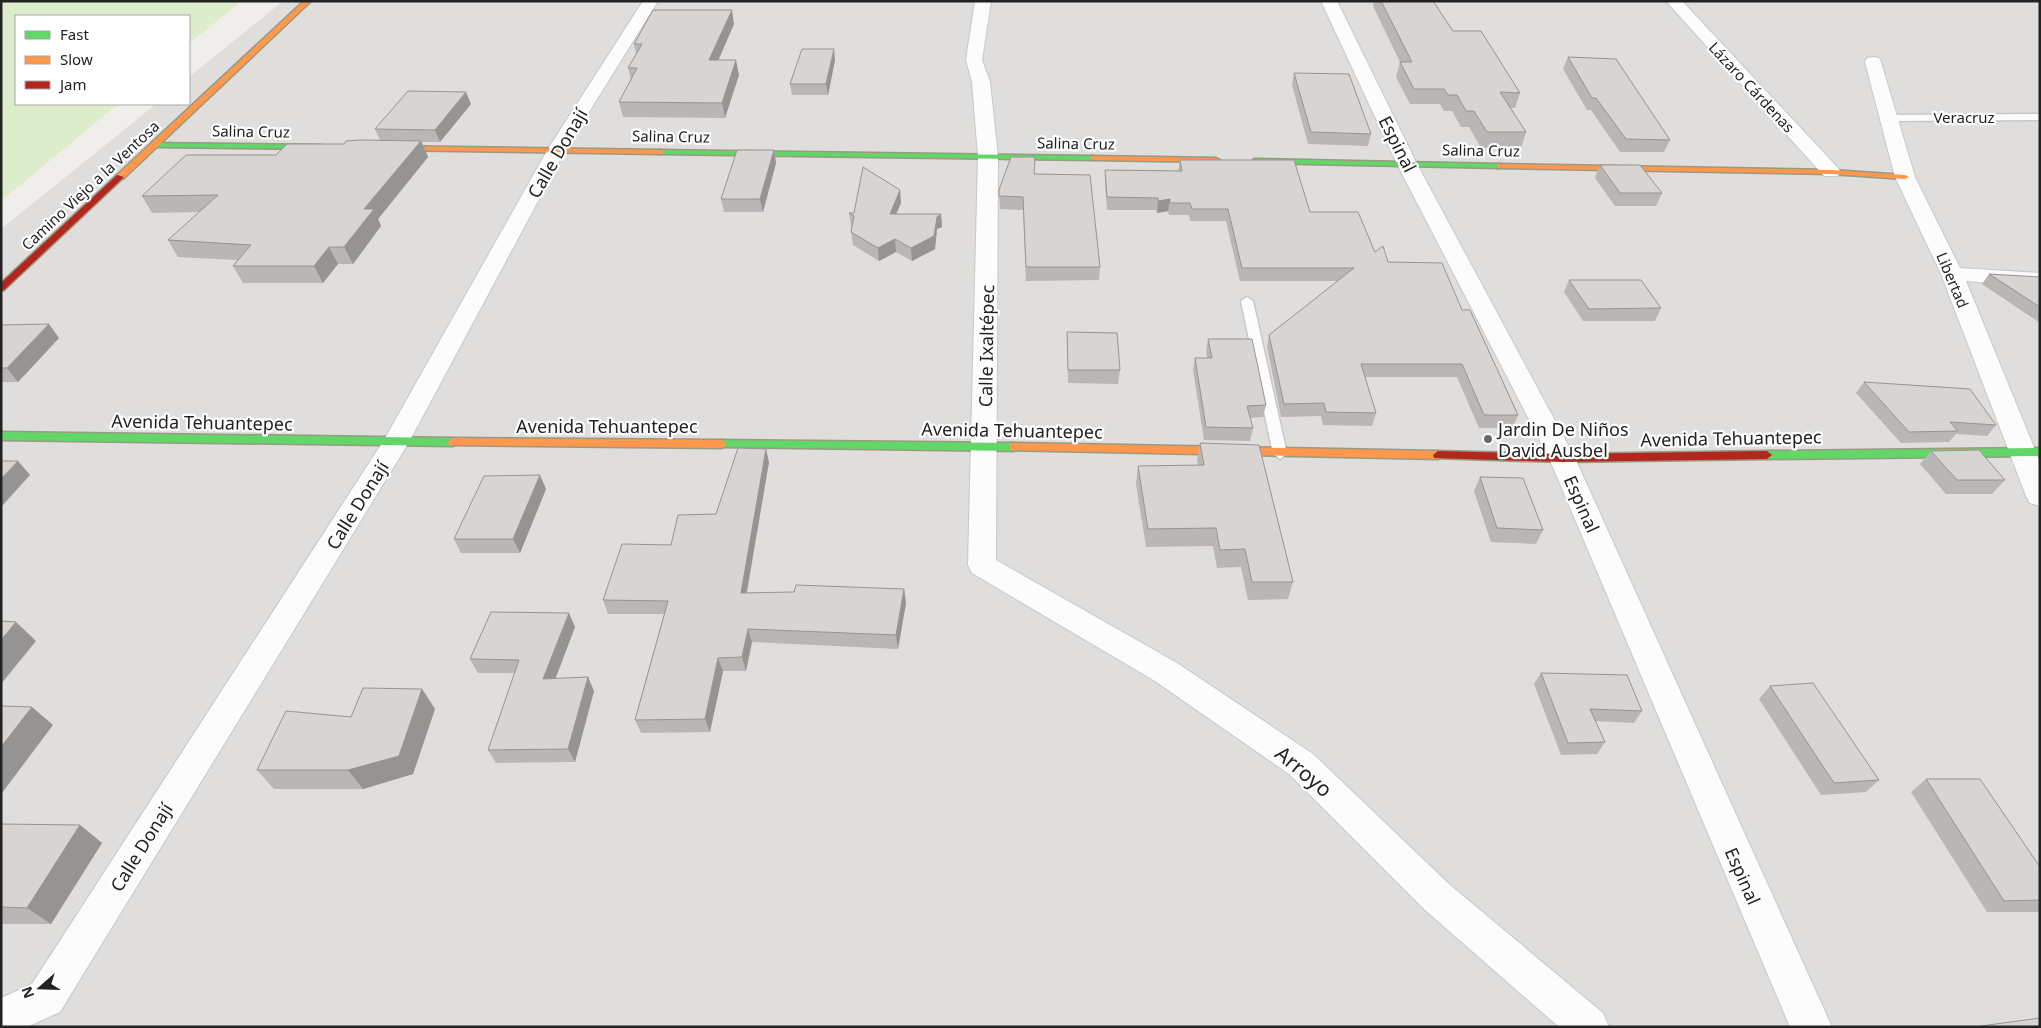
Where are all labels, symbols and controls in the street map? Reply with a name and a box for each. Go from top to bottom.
legend [15,15,190,105]
text: Fast [60,24,89,44]
street label: Lázaro Cárdenas [1705,37,1799,137]
text: Slow [60,49,93,69]
text: Jam [58,74,87,94]
street label: Calle Donají [522,103,593,202]
street label: Veracruz [1933,107,1995,127]
street label: Espinal [1374,112,1422,176]
street label: Camino Viejo a la Ventosa [17,116,163,254]
street label: Salina Cruz [212,120,290,142]
street label: Salina Cruz [632,125,710,147]
street label: Salina Cruz [1037,132,1115,154]
street label: Salina Cruz [1442,139,1520,161]
street label: Libertad [1932,249,1974,311]
street label: Calle Ixaltépec [973,284,999,407]
street label: Avenida Tehuantepec [111,408,293,436]
street label: Avenida Tehuantepec [516,414,698,438]
street label: Avenida Tehuantepec [921,416,1103,444]
place label: Jardin De Niños David Ausbel [1496,417,1629,462]
street label: Avenida Tehuantepec [1640,424,1822,452]
marker: Jardin De Niños David Ausbel [1482,433,1494,445]
street label: Calle Donají [320,456,394,554]
street label: Espinal [1559,472,1605,536]
street label: Arroyo [1270,739,1338,803]
street label: Calle Donají [104,798,178,896]
street label: Espinal [1720,844,1766,908]
north arrow [15,963,65,1013]
text: N [16,984,38,1001]

